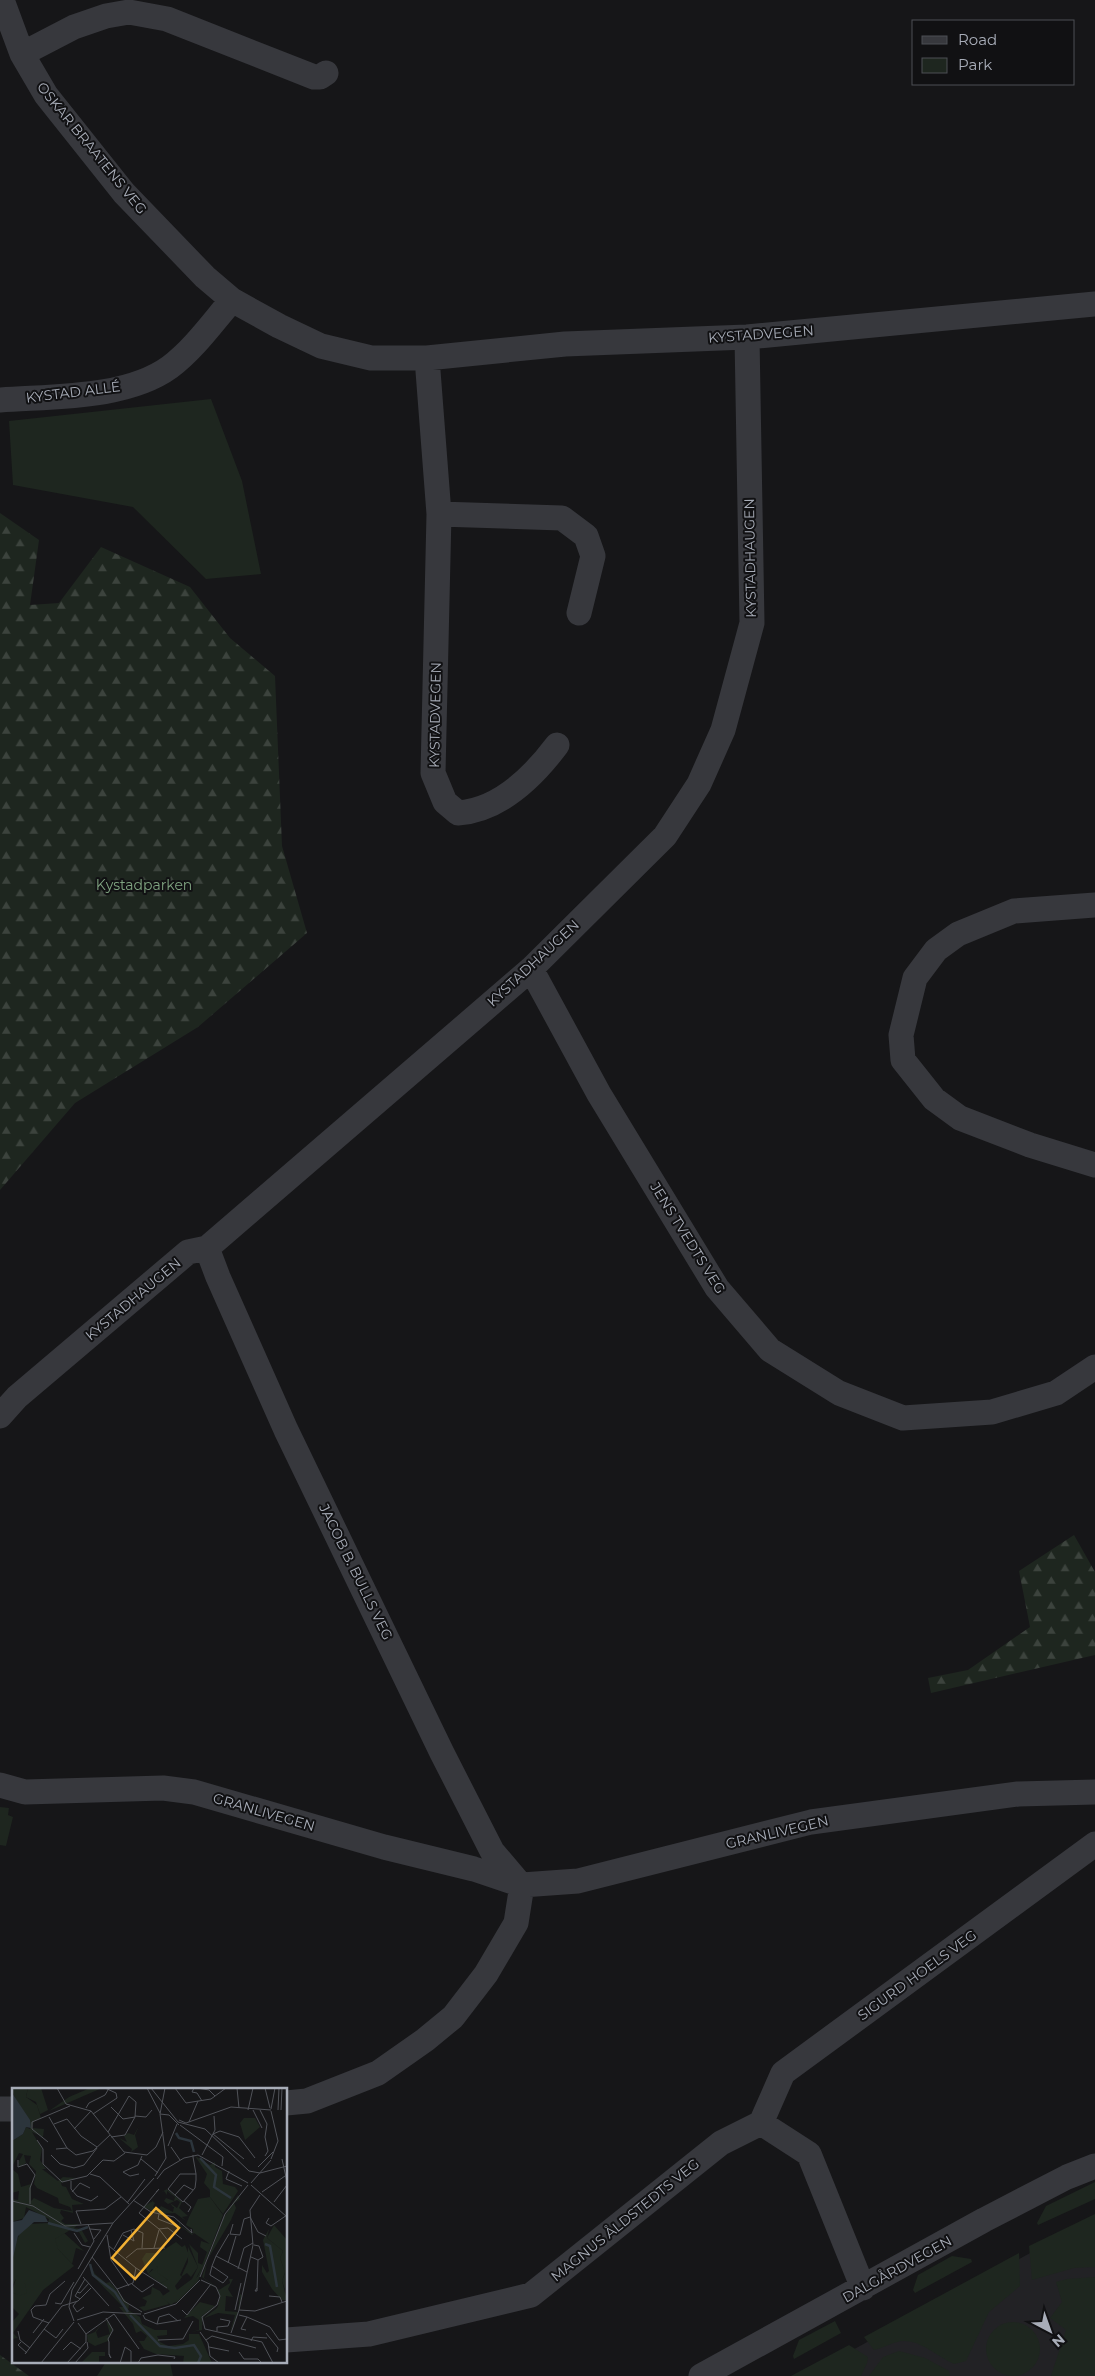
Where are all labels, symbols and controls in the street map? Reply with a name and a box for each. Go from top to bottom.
legend [912,20,1075,85]
text: Road [958,30,997,49]
text: Park [958,55,992,74]
street label: OSKAR BRAATENS VEG [33,78,151,218]
street label: KYSTADVEGEN [708,321,814,347]
street label: KYSTAD ALLÉ [25,377,121,407]
street label: KYSTADHAUGEN [740,498,760,618]
street label: KYSTADVEGEN [425,662,445,768]
park label: Kystadparken [96,876,192,894]
street label: KYSTADHAUGEN [483,916,583,1010]
street label: JENS TVEDTS VEG [646,1178,730,1297]
street label: KYSTADHAUGEN [81,1254,185,1344]
street label: JACOB B. BULLS VEG [315,1500,397,1643]
street label: GRANLIVEGEN [211,1789,317,1835]
street label: GRANLIVEGEN [724,1811,830,1853]
street label: SIGURD HOELS VEG [854,1926,980,2024]
inset map [12,2088,288,2364]
street label: MAGNUS ÅLDSTEDTS VEG [546,2154,703,2285]
street label: DALGÅRDVEGEN [839,2231,955,2307]
north arrow [1025,2306,1075,2356]
text: N [1048,2330,1069,2351]

